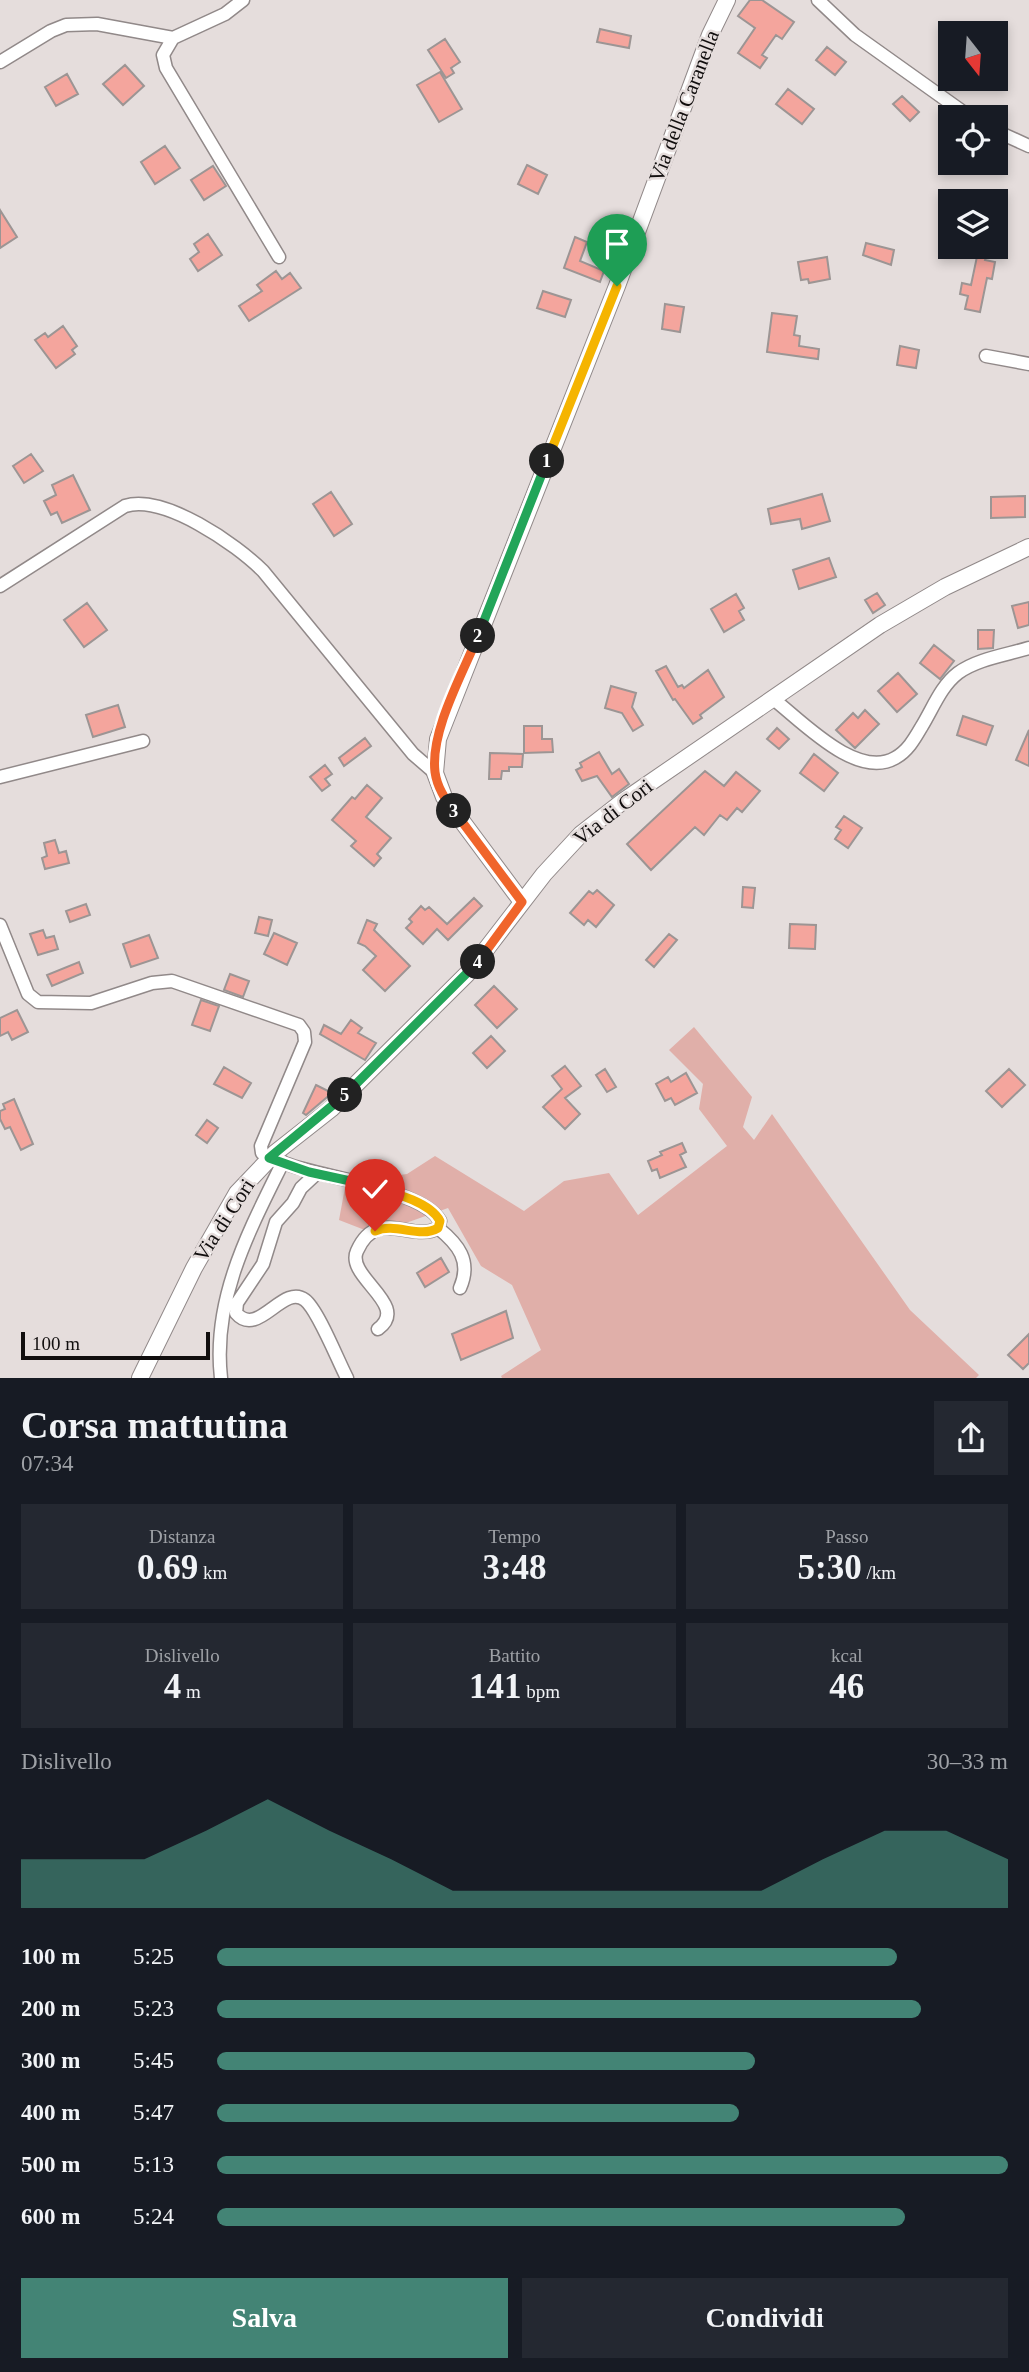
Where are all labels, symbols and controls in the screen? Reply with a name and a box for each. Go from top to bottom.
north arrow [938,21,1008,91]
map controls [938,21,1008,259]
street label: Via della Caranella [644,26,724,185]
button: locate [938,105,1008,175]
button: layers [938,189,1008,259]
pin [587,214,647,286]
icon: arrive [598,225,636,263]
pin: 1 [530,444,564,478]
text: 1 [542,450,551,471]
pin: 2 [461,618,496,654]
text: 2 [473,625,482,646]
street label: Via di Cori [569,774,657,850]
pin: 3 [436,794,472,828]
text: 3 [449,800,458,821]
pin: 4 [461,944,496,979]
text: 4 [473,951,482,972]
pin: 5 [328,1078,362,1112]
text: 5 [340,1084,349,1105]
pin [345,1159,405,1231]
icon: check [356,1170,394,1208]
street label: Via di Cori [189,1174,260,1266]
scale bar [21,1329,210,1361]
text: 100 m [32,1333,80,1354]
button: share [934,1401,1008,1475]
text: Corsa mattutina [21,1404,288,1446]
text: 07:34 [21,1451,73,1476]
text: Distanza [149,1526,215,1547]
text: Tempo [488,1526,541,1547]
text: Passo [825,1526,868,1547]
text: 0.69 [137,1548,198,1587]
text: 3:48 [482,1548,547,1587]
text: 5:30 [798,1548,862,1587]
text: km [198,1562,227,1583]
text: /km [862,1562,896,1583]
text: Dislivello [145,1645,220,1666]
text: Battito [489,1645,540,1666]
text: kcal [831,1645,863,1666]
text: 4 [164,1667,181,1706]
text: 141 [469,1667,521,1706]
text: 46 [829,1667,864,1706]
text: m [181,1681,201,1702]
text: bpm [521,1681,560,1702]
text: Dislivello [21,1749,112,1774]
text: 30–33 m [927,1749,1008,1774]
text: 100 m [21,1944,80,1969]
text: 5:25 [133,1944,174,1969]
text: 200 m [21,1996,80,2021]
text: 5:23 [133,1996,174,2021]
text: 300 m [21,2048,80,2073]
text: 5:45 [133,2048,174,2073]
text: 400 m [21,2100,80,2125]
text: 5:47 [133,2100,174,2125]
text: 500 m [21,2152,80,2177]
text: 5:13 [133,2152,174,2177]
text: 600 m [21,2204,80,2229]
text: 5:24 [133,2204,174,2229]
button: Salva [21,2278,508,2358]
button: Condividi [522,2278,1008,2358]

